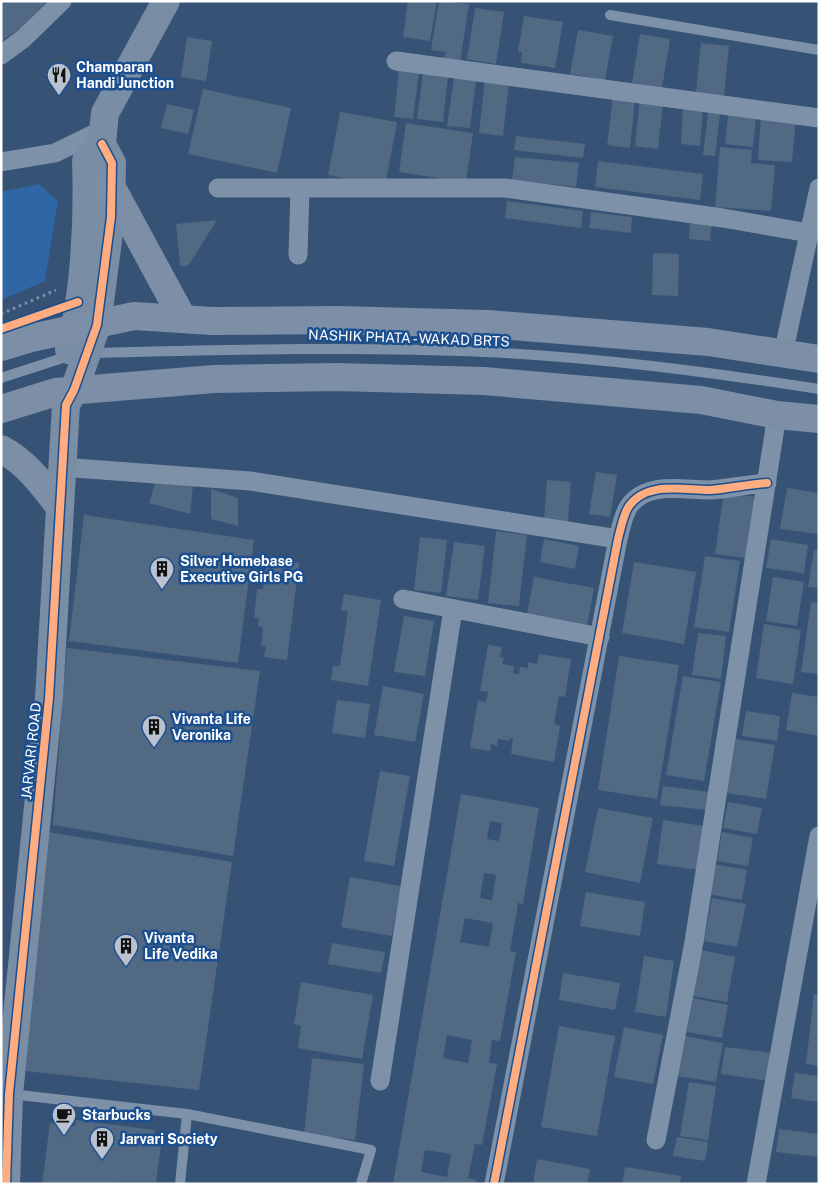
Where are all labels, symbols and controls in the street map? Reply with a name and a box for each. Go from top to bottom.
place label: Champaran Handi Junction [76,59,174,91]
restaurant icon: Champaran Handi Junction [46,62,72,96]
street label: NASHIK PHATA - WAKAD BRTS [308,326,510,350]
place label: Silver Homebase Executive Girls PG [180,553,303,585]
building icon: Silver Homebase Executive Girls PG [149,556,175,590]
street label: JARVARI ROAD [18,702,44,800]
place label: Vivanta Life Veronika [172,711,251,743]
building icon: Vivanta Life Veronika [141,714,167,748]
place label: Vivanta Life Vedika [144,930,218,962]
building icon: Vivanta Life Vedika [113,933,139,967]
cafe icon: Starbucks [51,1102,77,1136]
place label: Starbucks [82,1107,151,1123]
building icon: Jarvari Society [89,1126,115,1160]
place label: Jarvari Society [120,1131,218,1147]

